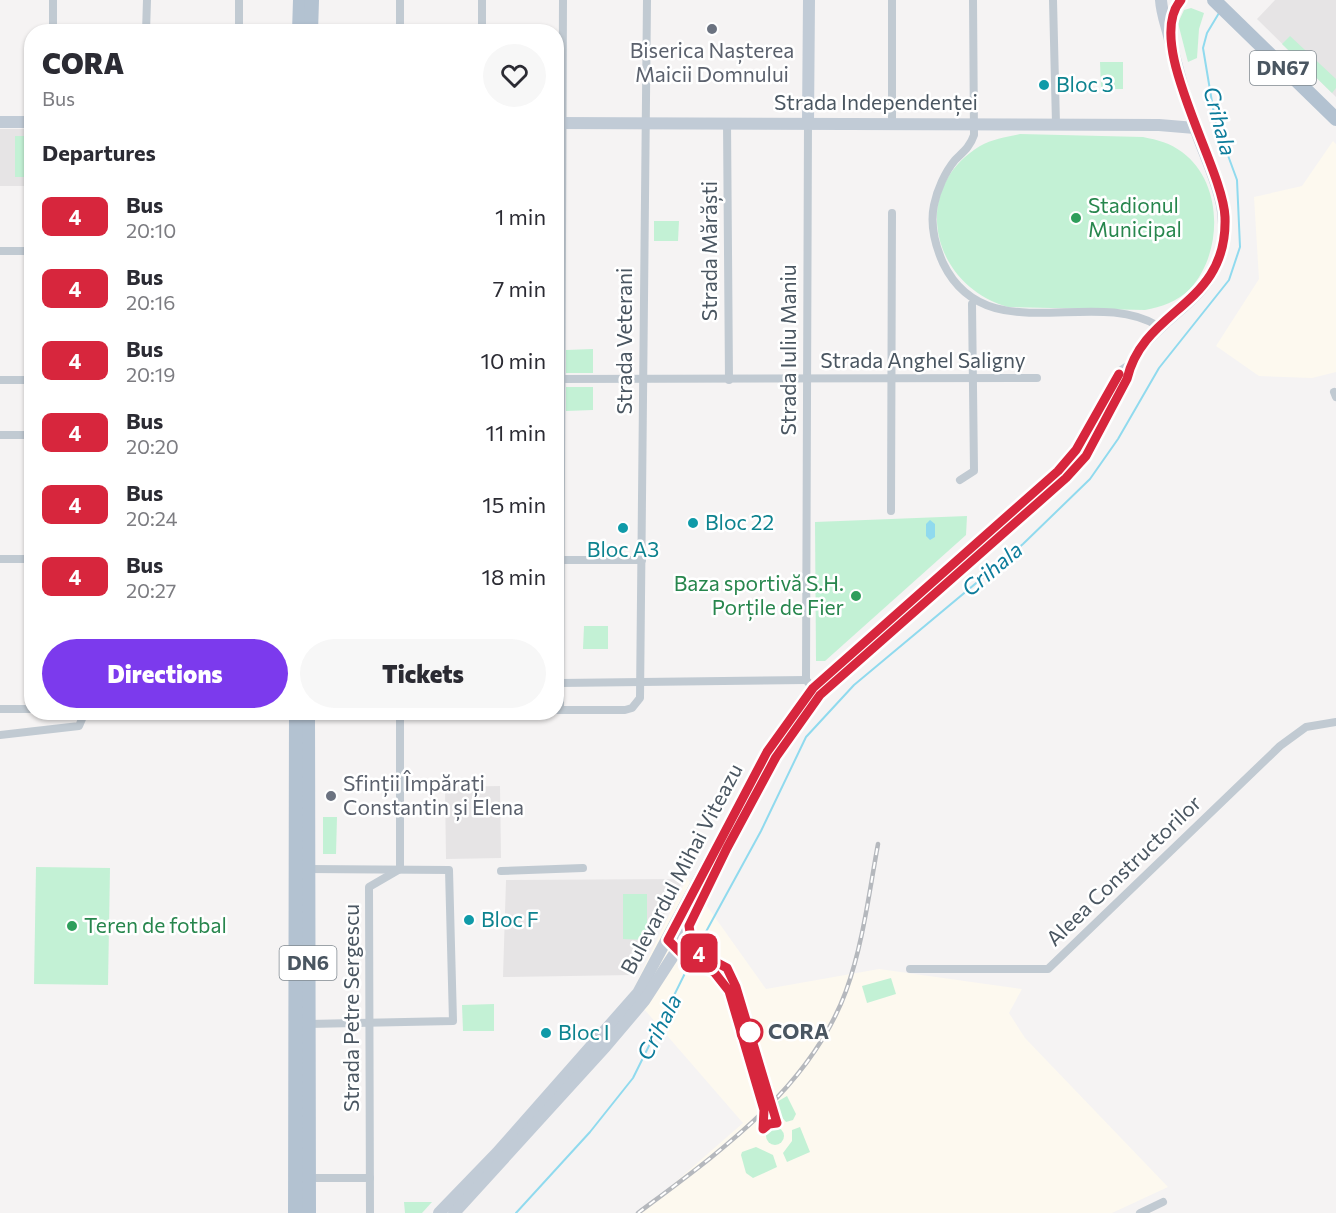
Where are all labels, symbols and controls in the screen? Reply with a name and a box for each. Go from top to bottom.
marker: Biserica Nașterea Maicii Domnului [705,22,719,36]
place label: Biserica Nașterea Maicii Domnului [630,37,794,86]
button: heart [483,44,546,107]
text: CORA [42,46,124,80]
road number: DN67 [1250,51,1316,85]
place label: Bloc 3 [1056,71,1114,96]
marker: Bloc 3 [1037,78,1051,92]
water label: Crihala [1198,83,1243,159]
text: Bus [42,86,75,110]
street label: Strada Independenței [774,89,978,116]
text: Departures [42,139,156,166]
street label: Strada Mărăști [696,181,723,321]
text: Bus [126,191,163,218]
place label: Stadionul Municipal [1088,192,1182,241]
text: 1 min [495,203,546,230]
text: 4 [69,204,81,229]
marker: Stadionul Municipal [1069,211,1083,225]
text: 20:10 [126,218,176,242]
text: Bus [126,263,163,290]
street label: Strada Iuliu Maniu [775,264,800,436]
street label: Strada Veterani [611,267,636,415]
text: 7 min [493,275,546,302]
text: 4 [69,276,81,301]
text: 20:16 [126,290,176,314]
text: Bus [126,335,163,362]
text: 10 min [481,347,546,374]
street label: Strada Anghel Saligny [820,347,1026,372]
text: 4 [69,348,81,373]
text: 20:19 [126,362,176,386]
text: Bus [126,407,163,434]
text: 11 min [486,419,546,446]
text: 4 [69,420,81,445]
text: 20:20 [126,434,179,458]
text: Bus [126,479,163,506]
text: 15 min [482,491,546,518]
text: 4 [69,492,81,517]
text: 20:24 [126,506,178,530]
place label: Bloc 22 [705,509,774,534]
marker: Bloc 22 [686,516,700,530]
marker: Bloc A3 [616,521,630,535]
place label: Bloc A3 [587,536,659,561]
water label: Crihala [956,536,1027,602]
text: Bus [126,551,163,578]
text: 18 min [482,563,546,590]
text: 4 [69,564,81,589]
place label: Baza sportivă S.H. Porțile de Fier [674,570,844,621]
text: 20:27 [126,578,176,602]
marker: Baza sportivă S.H. Porțile de Fier [849,589,863,603]
button: Directions [42,639,288,708]
button: Tickets [300,639,546,708]
street label: Bulevardul Mihai Viteazu [615,759,747,978]
place label: Sfinții Împărați Constantin și Elena [343,770,524,821]
marker: Sfinții Împărați Constantin și Elena [324,789,338,803]
street label: Aleea Constructorilor [1040,790,1206,950]
street label: Strada Petre Sergescu [338,904,363,1112]
place label: Bloc F [481,906,539,931]
place label: Teren de fotbal [84,912,227,937]
marker: Bloc F [462,913,476,927]
marker: Teren de fotbal [65,919,79,933]
line badge: 4 [680,934,718,972]
text: 4 [693,941,705,966]
road number: DN6 [280,946,336,980]
water label: Crihala [630,989,687,1064]
place label: CORA [768,1018,829,1043]
place label: Bloc I [558,1019,610,1044]
marker: CORA [737,1019,763,1045]
marker: Bloc I [539,1026,553,1040]

